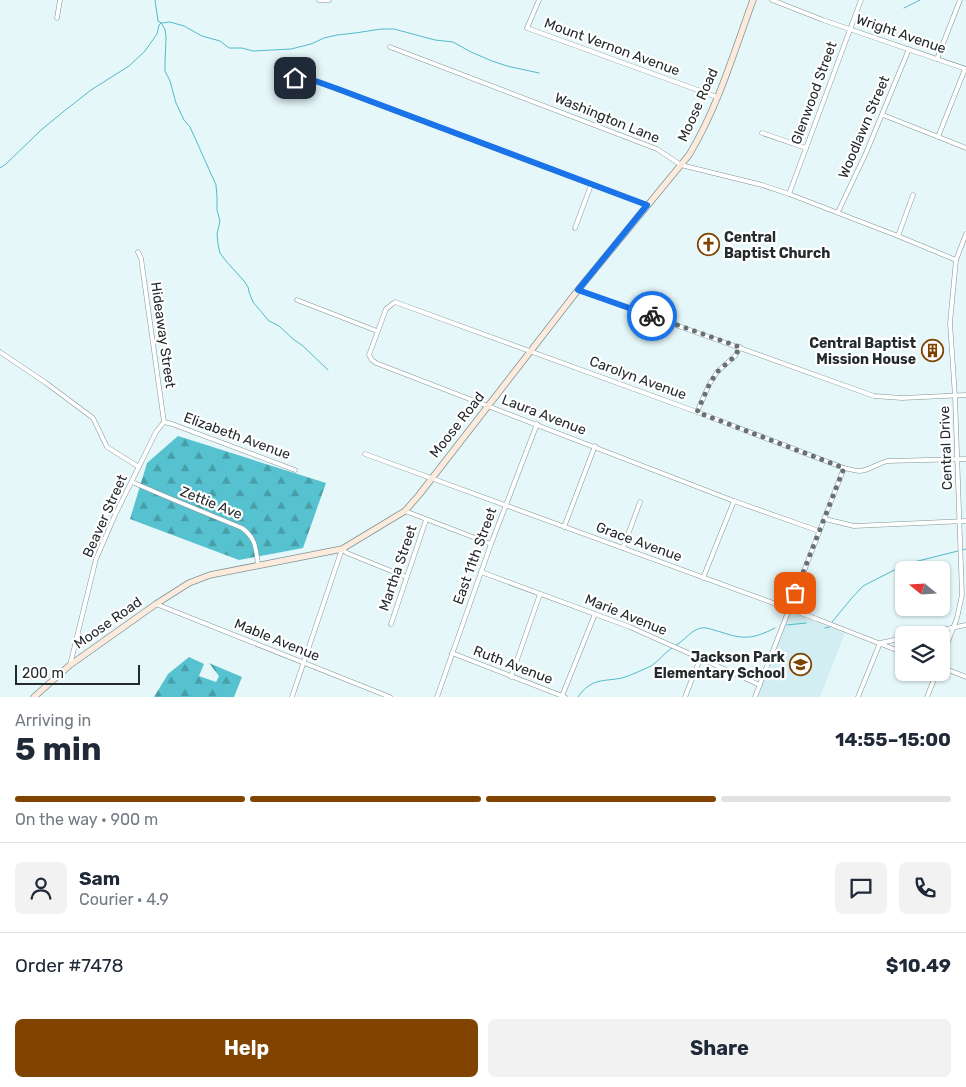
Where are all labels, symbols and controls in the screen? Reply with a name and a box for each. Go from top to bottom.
street label: Wright Avenue [854,11,948,57]
street label: Mount Vernon Avenue [542,15,682,80]
street label: Glenwood Street [787,39,841,147]
pin [274,57,316,99]
icon: home [281,64,309,92]
street label: Moose Road [674,66,722,144]
street label: Woodlawn Street [835,73,894,181]
street label: Washington Lane [552,89,662,147]
place label: Central Baptist Church [724,229,830,262]
church icon: Central Baptist Church [696,233,720,257]
street label: Hideaway Street [147,281,179,390]
courier [627,291,677,341]
icon: bike [638,302,666,330]
place label: Central Baptist Mission House [809,335,916,368]
building icon: Central Baptist Mission House [920,339,944,363]
street label: Carolyn Avenue [587,353,689,403]
street label: Moose Road [426,389,488,461]
street label: Laura Avenue [499,391,589,439]
street label: Central Drive [936,405,956,491]
street label: Elizabeth Avenue [181,409,293,463]
street label: Beaver Street [79,471,131,560]
street label: Zettie Ave [177,483,245,523]
street label: East 11th Street [450,505,501,607]
street label: Grace Avenue [594,519,684,565]
street label: Martha Street [375,522,421,613]
north arrow [895,561,950,616]
map controls [895,561,950,681]
pin [774,572,816,614]
icon: bag [781,579,809,607]
street label: Marie Avenue [582,591,670,639]
street label: Moose Road [71,593,145,653]
street label: Mable Avenue [232,615,322,665]
button: layers [895,626,950,681]
street label: Ruth Avenue [471,642,555,688]
place label: Jackson Park Elementary School [654,649,786,682]
school or university icon: Jackson Park Elementary School [789,653,813,677]
scale bar [15,662,140,685]
text: 200 m [22,665,64,682]
text: Arriving in [15,711,91,730]
text: 14:55–15:00 [835,728,951,751]
text: 5 min [15,730,102,768]
text: On the way · 900 m [15,810,158,829]
button: person [15,862,67,914]
button: chat [835,862,887,914]
button: phone [899,862,951,914]
text: Sam [79,867,120,890]
text: Courier · 4.9 [79,890,169,909]
text: Order #7478 [15,954,124,977]
text: $10.49 [886,954,951,977]
button: Help [15,1019,478,1077]
button: Share [488,1019,951,1077]

